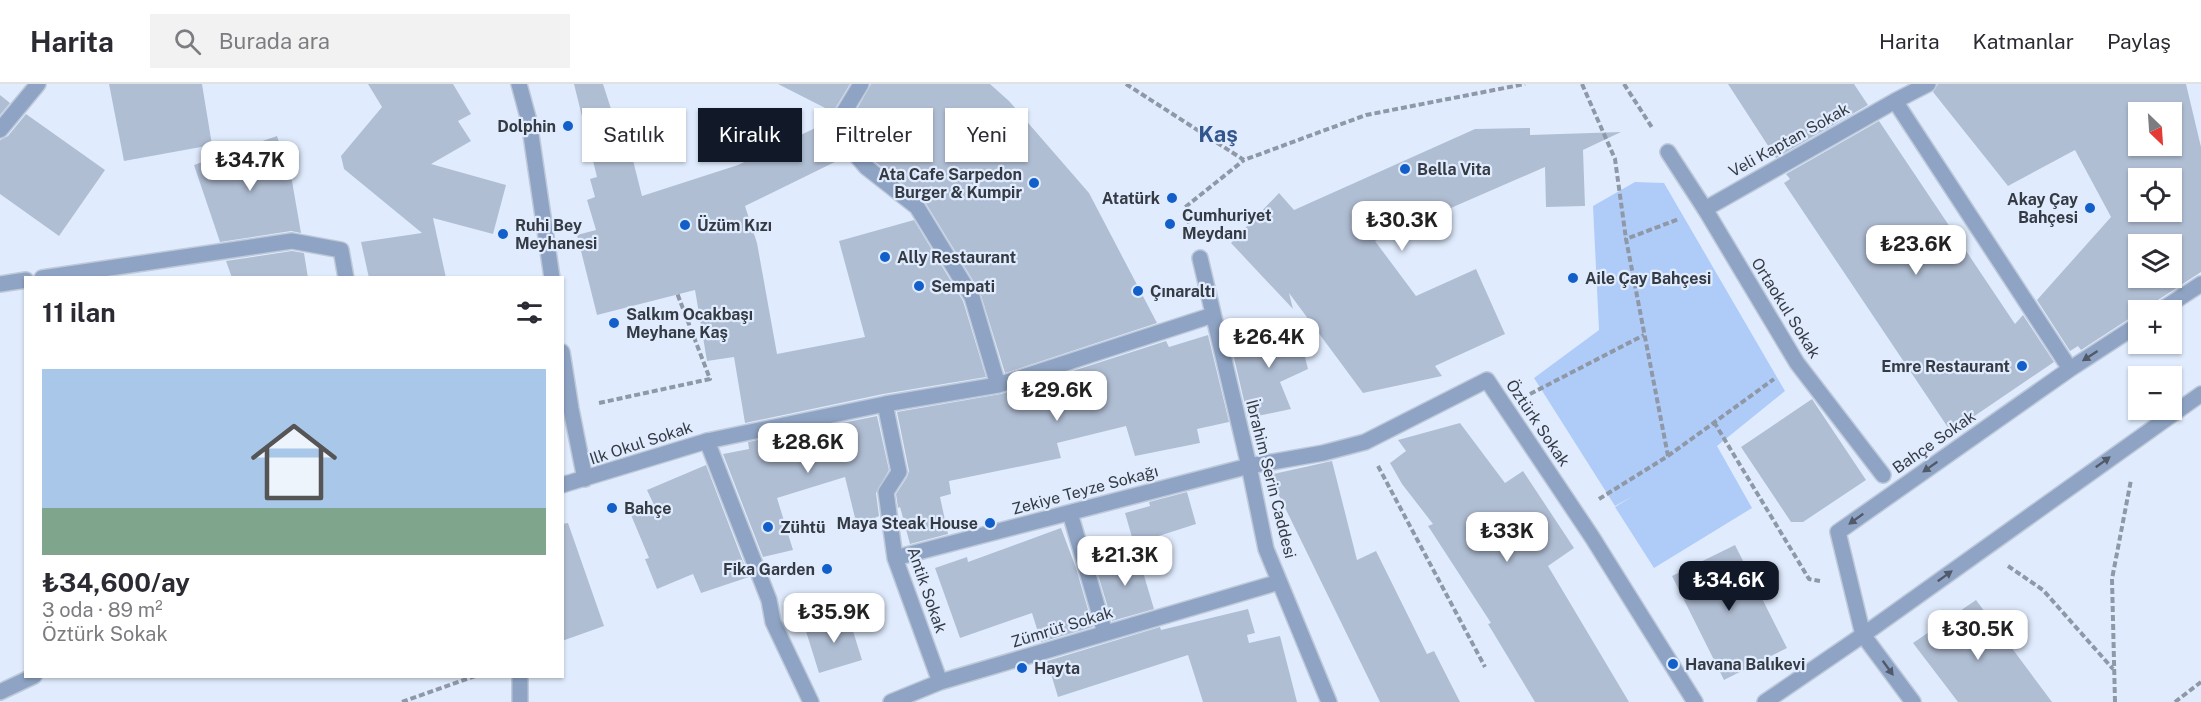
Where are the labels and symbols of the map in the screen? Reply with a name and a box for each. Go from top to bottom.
street label: Veli Kaptan Sokak [1725,99,1853,181]
north arrow [2128,102,2182,156]
place label: Dolphin [497,117,556,136]
marker: Dolphin [561,119,575,133]
district label: Kaş [1198,121,1238,147]
pin: ₺34.7K [201,141,299,192]
place label: Bella Vita [1417,160,1491,179]
marker: Bella Vita [1398,162,1412,176]
place label: Ata Cafe Sarpedon Burger & Kumpir [879,165,1022,202]
marker: Ata Cafe Sarpedon Burger & Kumpir [1027,176,1041,190]
place label: Atatürk [1102,189,1160,208]
place label: Akay Çay Bahçesi [2007,190,2078,227]
marker: Atatürk [1165,191,1179,205]
pin: ₺30.3K [1353,201,1451,252]
marker: Akay Çay Bahçesi [2083,201,2097,215]
place label: Cumhuriyet Meydanı [1182,206,1272,243]
place label: Üzüm Kızı [697,214,772,235]
place label: Ruhi Bey Meyhanesi [515,216,597,253]
marker: Cumhuriyet Meydanı [1163,217,1177,231]
marker: Üzüm Kızı [678,218,692,232]
pin: ₺23.6K [1867,225,1965,276]
marker: Ruhi Bey Meyhanesi [496,227,510,241]
place label: Ally Restaurant [897,248,1016,267]
marker: Ally Restaurant [878,250,892,264]
street label: Ortaokul Sokak [1747,254,1825,362]
place label: Aile Çay Bahçesi [1585,269,1711,288]
marker: Aile Çay Bahçesi [1566,271,1580,285]
place label: Sempati [931,277,995,296]
marker: Sempati [912,279,926,293]
place label: Çınaraltı [1150,282,1215,301]
marker: Çınaraltı [1131,284,1145,298]
place label: Salkım Ocakbaşı Meyhane Kaş [626,305,753,342]
marker: Salkım Ocakbaşı Meyhane Kaş [607,316,621,330]
pin: ₺26.4K [1220,318,1318,369]
one-way arrow [2082,351,2098,362]
place label: Emre Restaurant [1881,357,2010,376]
marker: Emre Restaurant [2015,359,2029,373]
pin: ₺29.6K [1008,371,1106,422]
street label: Öztürk Sokak [1502,375,1575,470]
street label: İbrahim Serin Caddesi [1242,397,1301,560]
street label: Bahçe Sokak [1889,406,1979,478]
street label: Ilk Okul Sokak [587,417,695,469]
pin: ₺28.6K [759,423,857,474]
one-way arrow [2095,456,2111,468]
street label: Zekiye Teyze Sokağı [1010,461,1160,519]
one-way arrow [1922,461,1938,473]
place label: Bahçe [624,499,671,518]
marker: Bahçe [605,501,619,515]
pin: ₺33K [1471,512,1543,563]
one-way arrow [1849,513,1865,525]
place label: Maya Steak House [836,514,978,533]
marker: Maya Steak House [983,516,997,530]
place label: Zühtü [780,518,825,537]
marker: Zühtü [761,520,775,534]
pin: ₺21.3K [1076,536,1174,587]
street label: Antik Sokak [903,545,951,636]
place label: Fika Garden [723,560,815,579]
pin: ₺34.6K [1680,561,1778,612]
marker: Fika Garden [820,562,834,576]
one-way arrow [1936,570,1952,582]
pin: ₺35.9K [785,593,883,644]
street label: Zümrüt Sokak [1009,603,1115,651]
pin: ₺30.5K [1929,610,2027,661]
place label: Havana Balıkevi [1685,655,1805,674]
marker: Havana Balıkevi [1666,657,1680,671]
place label: Hayta [1034,659,1080,678]
marker: Hayta [1015,661,1029,675]
one-way arrow [1882,661,1894,676]

